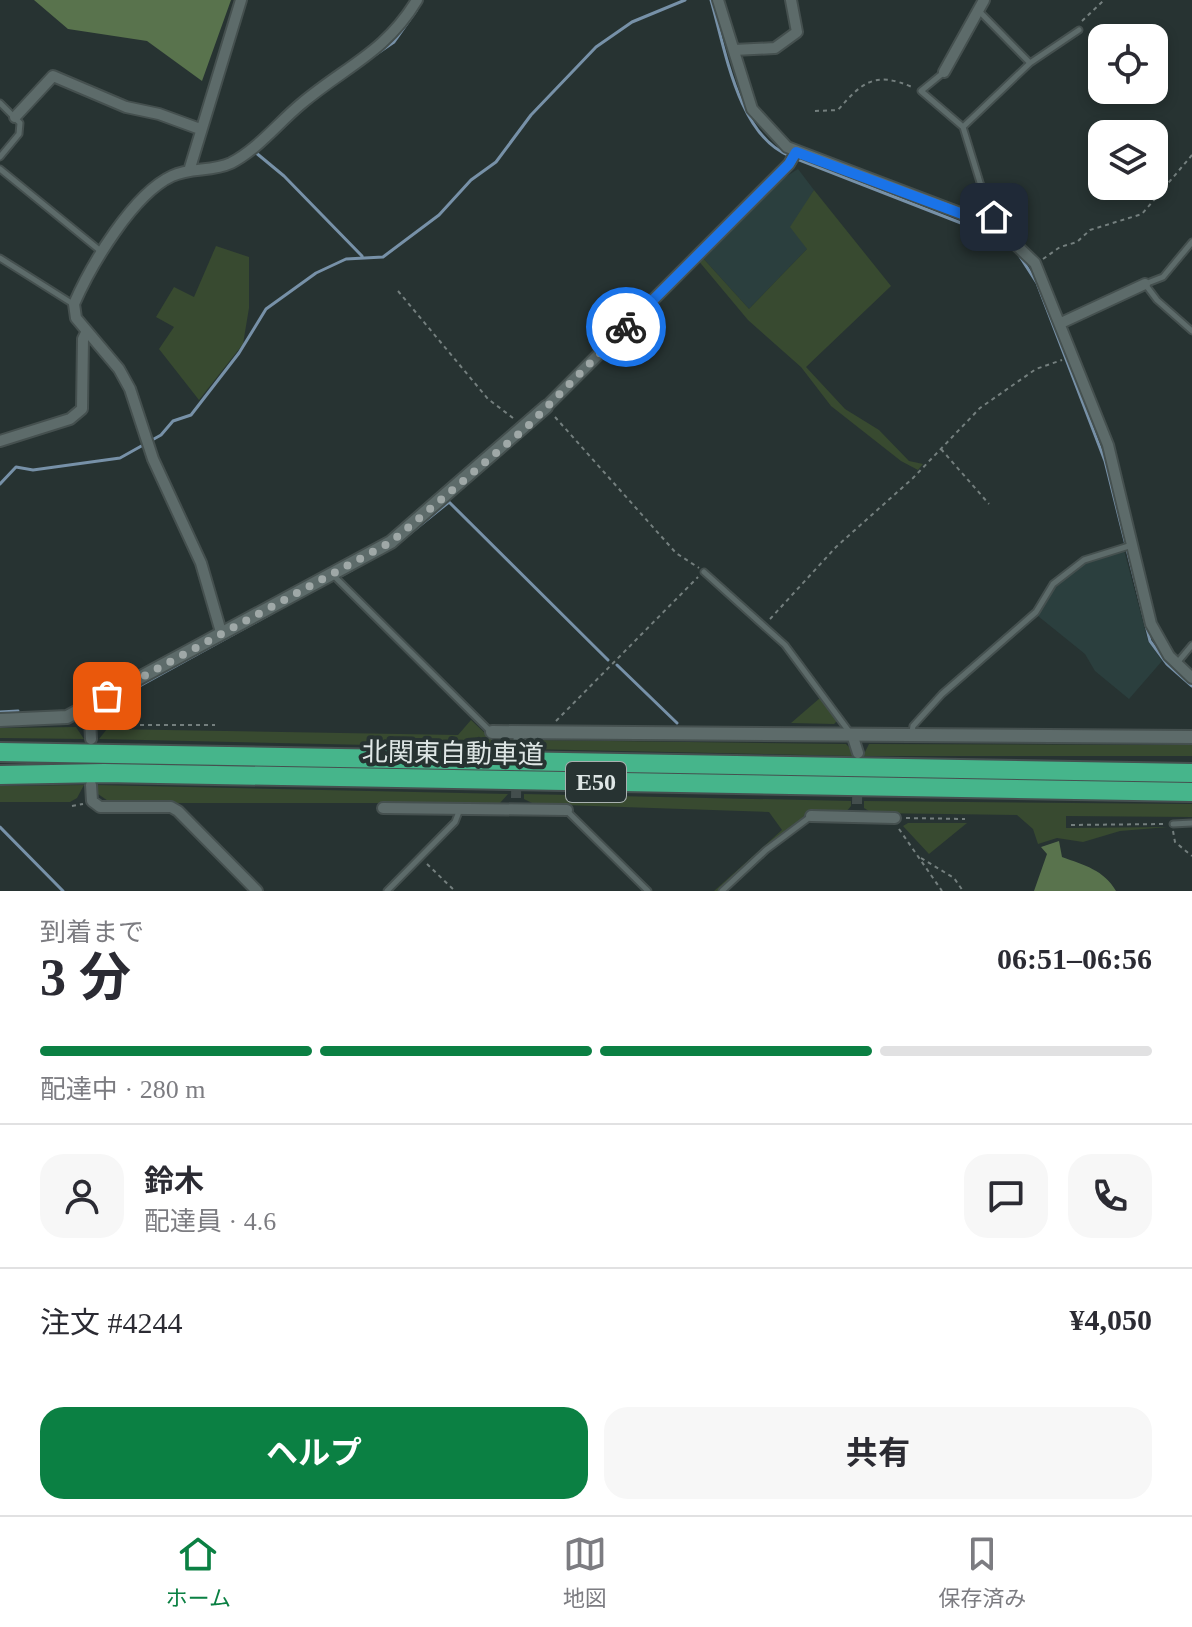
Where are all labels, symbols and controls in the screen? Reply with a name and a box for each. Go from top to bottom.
map controls [1088,24,1168,200]
button: locate [1088,24,1168,104]
button: layers [1088,120,1168,200]
pin [960,183,1028,251]
icon: home [972,195,1016,239]
courier [586,287,666,367]
icon: bike [604,305,648,349]
pin [73,662,141,730]
icon: bag [85,674,129,718]
street label: 北関東自動車道 [362,737,544,770]
road number: E50 [566,762,626,802]
text: 到着まで [40,918,144,947]
text: 06:51–06:56 [997,942,1152,975]
text: 3 分 [40,949,131,1006]
text: 配達中 · 280 m [40,1075,205,1104]
button: person [40,1154,124,1238]
button: chat [964,1154,1048,1238]
button: phone [1068,1154,1152,1238]
text: 鈴木 [144,1164,204,1197]
text: 配達員 · 4.6 [144,1207,276,1236]
text: ¥4,050 [1070,1303,1152,1336]
text: 注文 #4244 [40,1306,183,1339]
button: ヘルプ [40,1407,588,1499]
button: 共有 [604,1407,1152,1499]
tab: ホーム [166,1532,231,1612]
tab: 地図 [563,1532,607,1612]
tab: 保存済み [938,1532,1026,1612]

